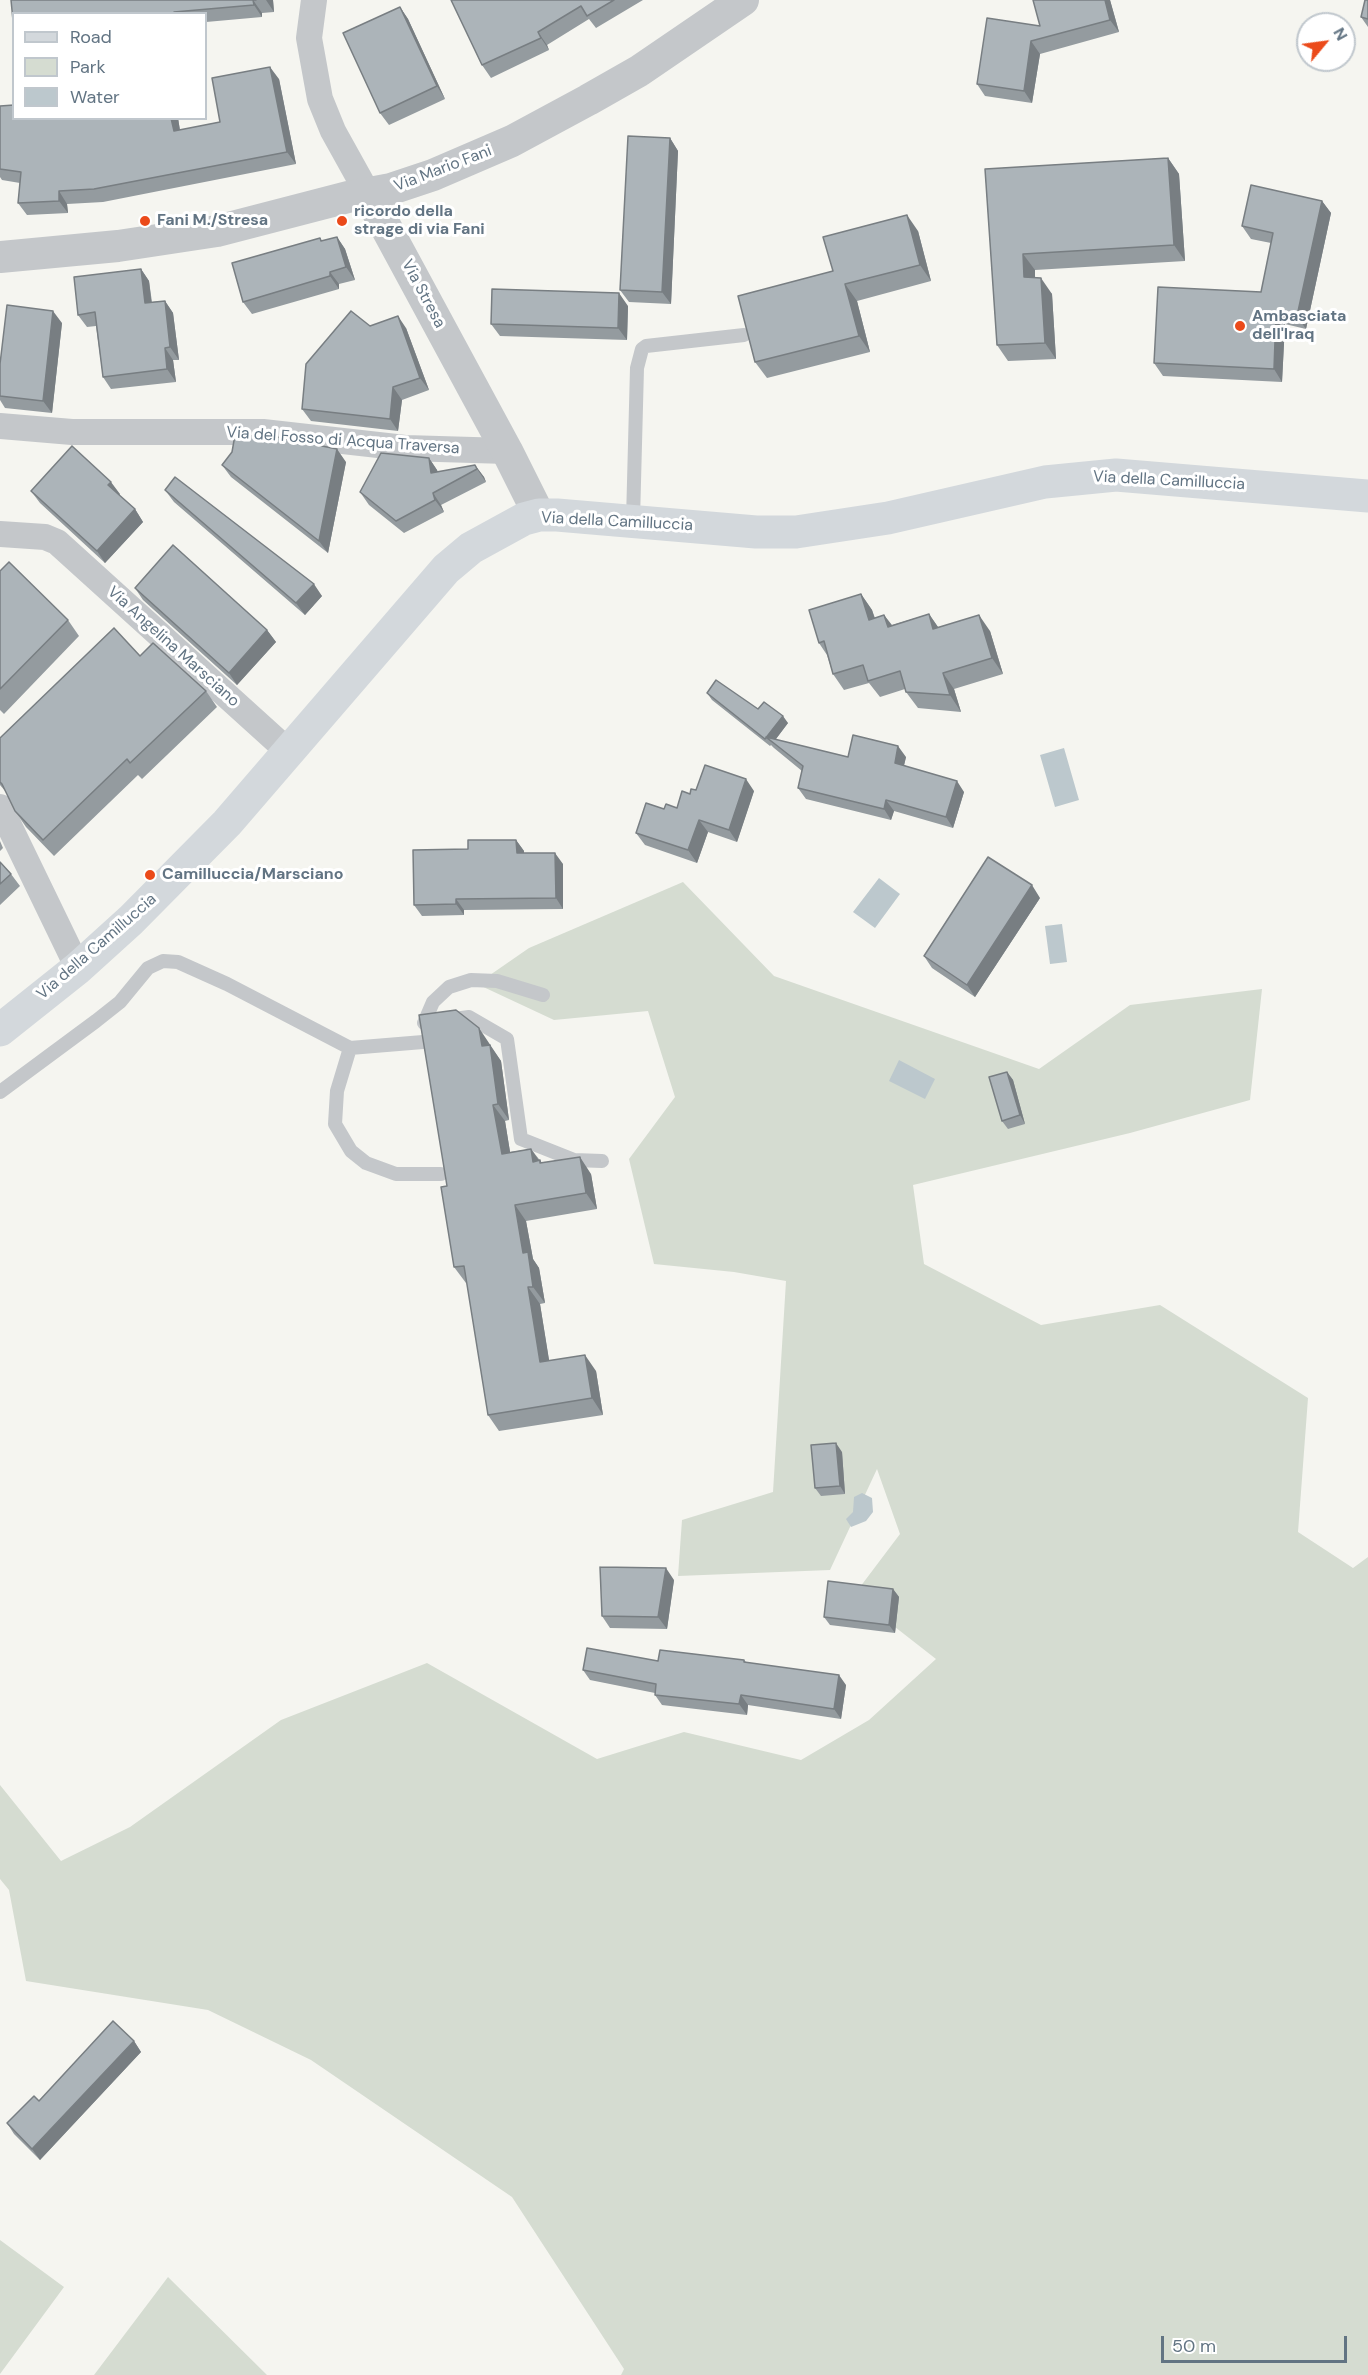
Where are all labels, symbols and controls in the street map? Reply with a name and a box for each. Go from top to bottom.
legend [12,12,207,120]
north arrow [1296,12,1356,72]
text: N [1328,24,1352,44]
text: Road [70,25,112,49]
text: Park [70,55,106,79]
text: Water [70,85,120,109]
street label: Via Mario Fani [392,142,494,196]
place label: ricordo della strage di via Fani [354,202,485,240]
place label: Fani M./Stresa [157,211,268,231]
marker: Fani M./Stresa [138,214,152,228]
marker: ricordo della strage di via Fani [335,214,349,228]
street label: Via Stresa [397,257,449,331]
place label: Ambasciata dell'Iraq [1252,307,1346,345]
marker: Ambasciata dell'Iraq [1233,319,1247,333]
street label: Via del Fosso di Acqua Traversa [226,423,460,459]
street label: Via della Camilluccia [1093,467,1245,495]
street label: Via della Camilluccia [541,508,693,536]
street label: Via Angelina Marsciano [103,583,243,711]
place label: Camilluccia/Marsciano [162,865,344,885]
marker: Camilluccia/Marsciano [143,868,157,882]
street label: Via della Camilluccia [33,890,161,1004]
scale bar [1164,2324,1350,2362]
text: 50 m [1172,2334,1216,2358]

